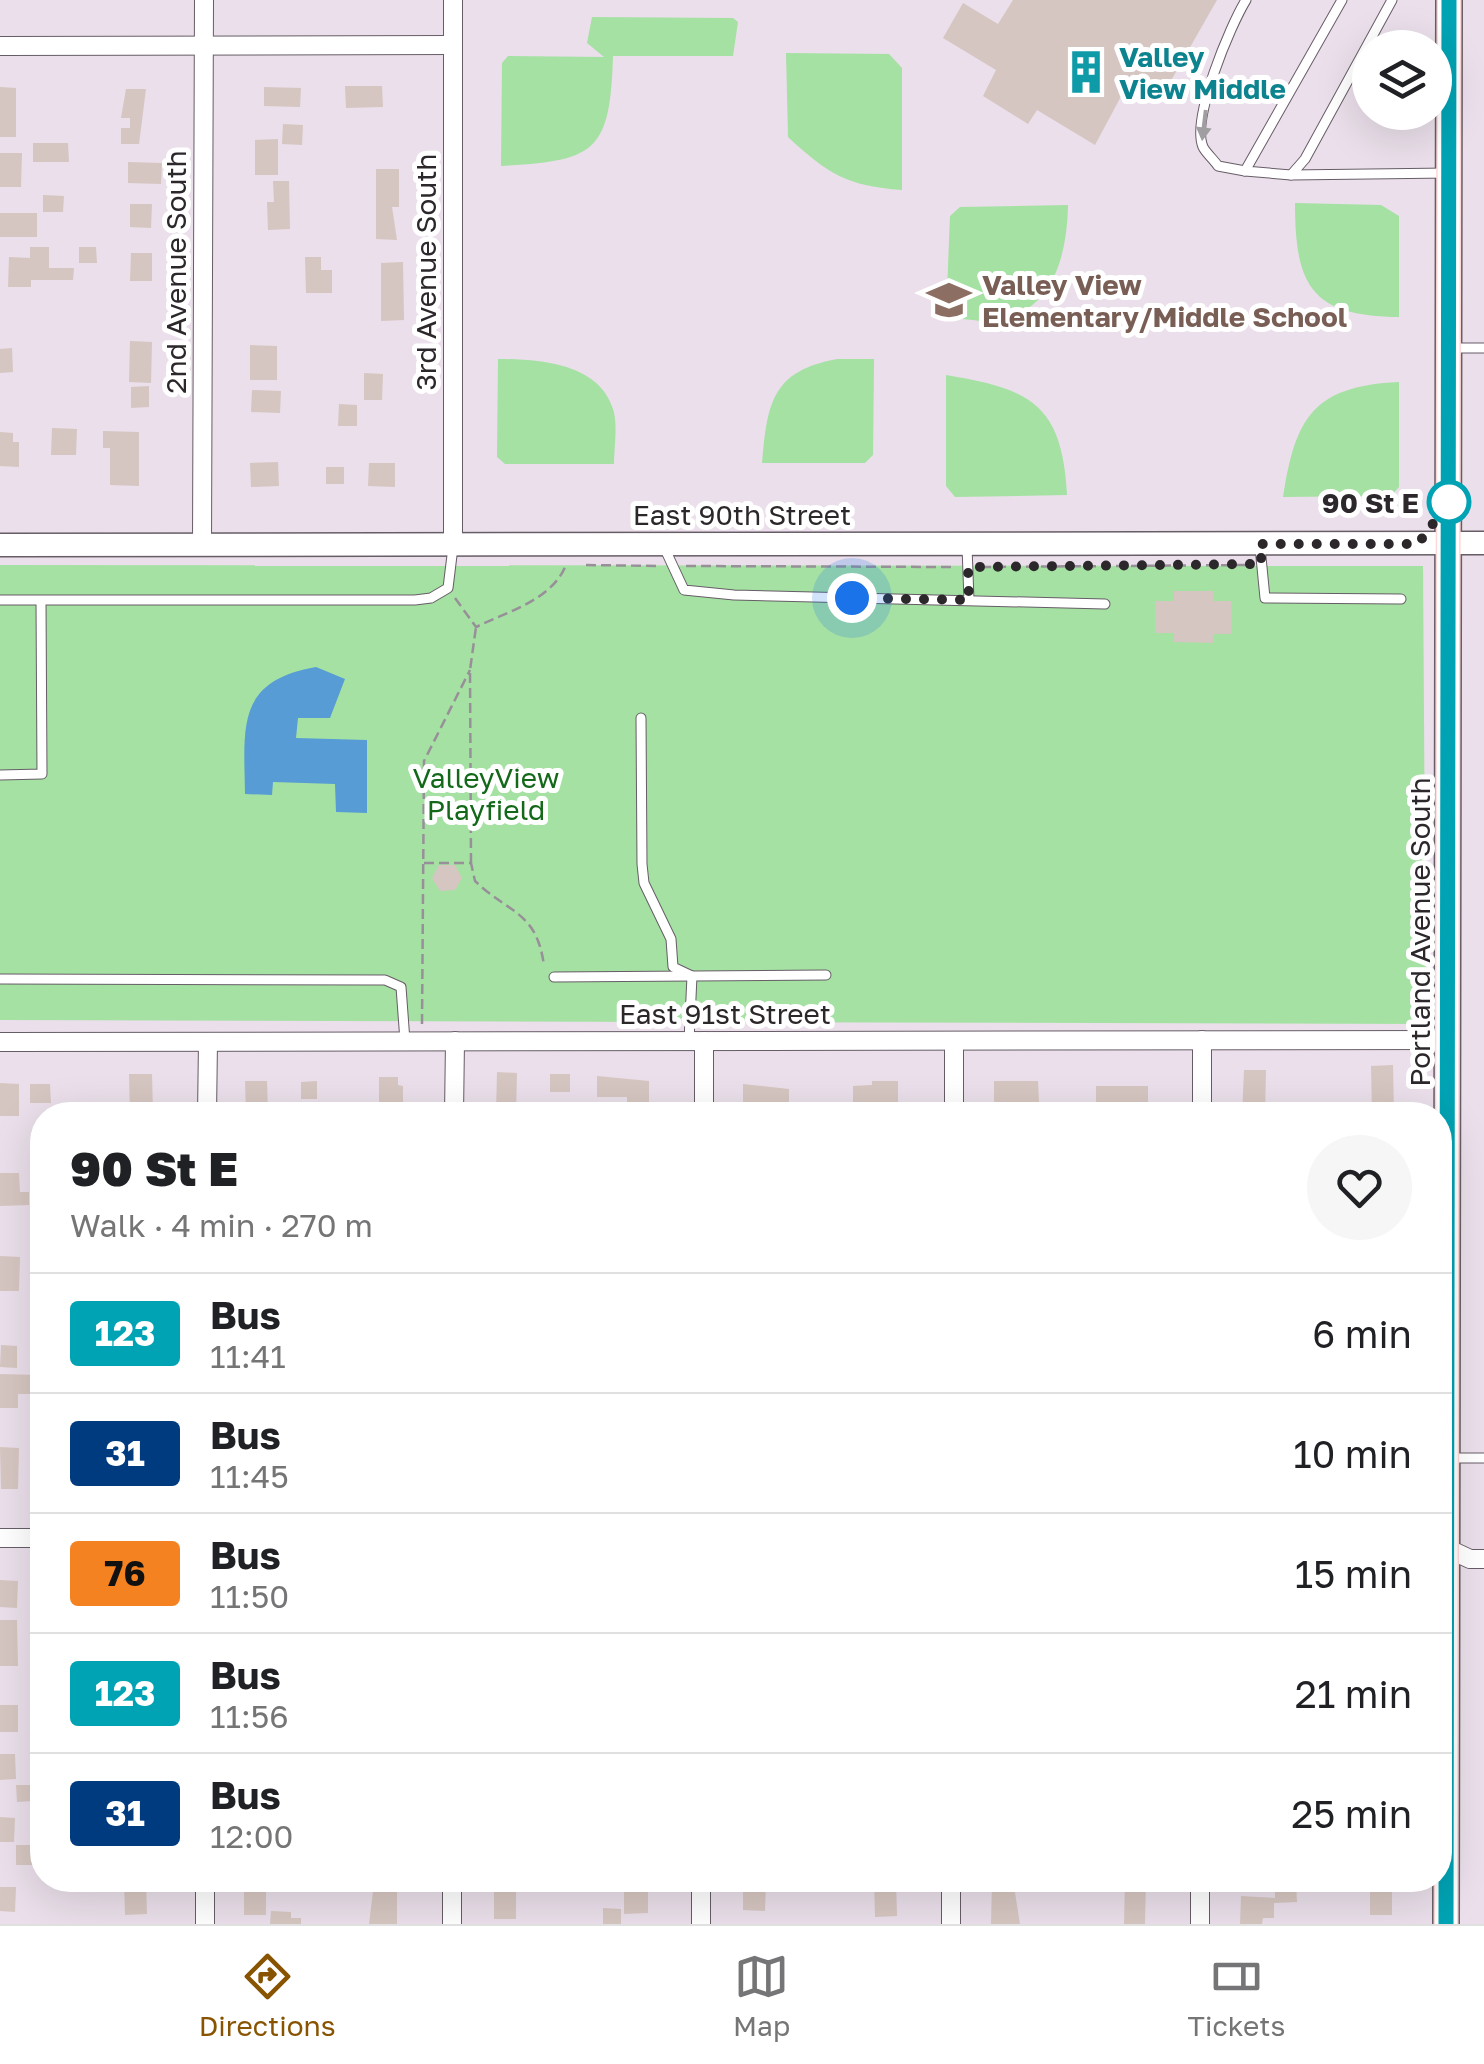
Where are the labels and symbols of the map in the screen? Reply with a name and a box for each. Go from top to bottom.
place label: Valley View Middle [1119,40,1286,105]
building icon: Valley View Middle [1062,48,1110,96]
one-way arrow [1196,109,1212,141]
street label: 2nd Avenue South [159,150,192,394]
street label: 3rd Avenue South [409,153,442,391]
place label: Valley View Elementary/Middle School [982,268,1347,333]
school or university icon: Valley View Elementary/Middle School [925,276,973,324]
marker: 90 St E [1428,481,1470,523]
place label: 90 St E [1322,486,1419,519]
street label: East 90th Street [633,498,851,531]
your location [827,573,877,623]
park label: ValleyView Playfield [413,761,559,826]
street label: Portland Avenue South [1403,777,1436,1087]
street label: East 91st Street [619,997,831,1030]

